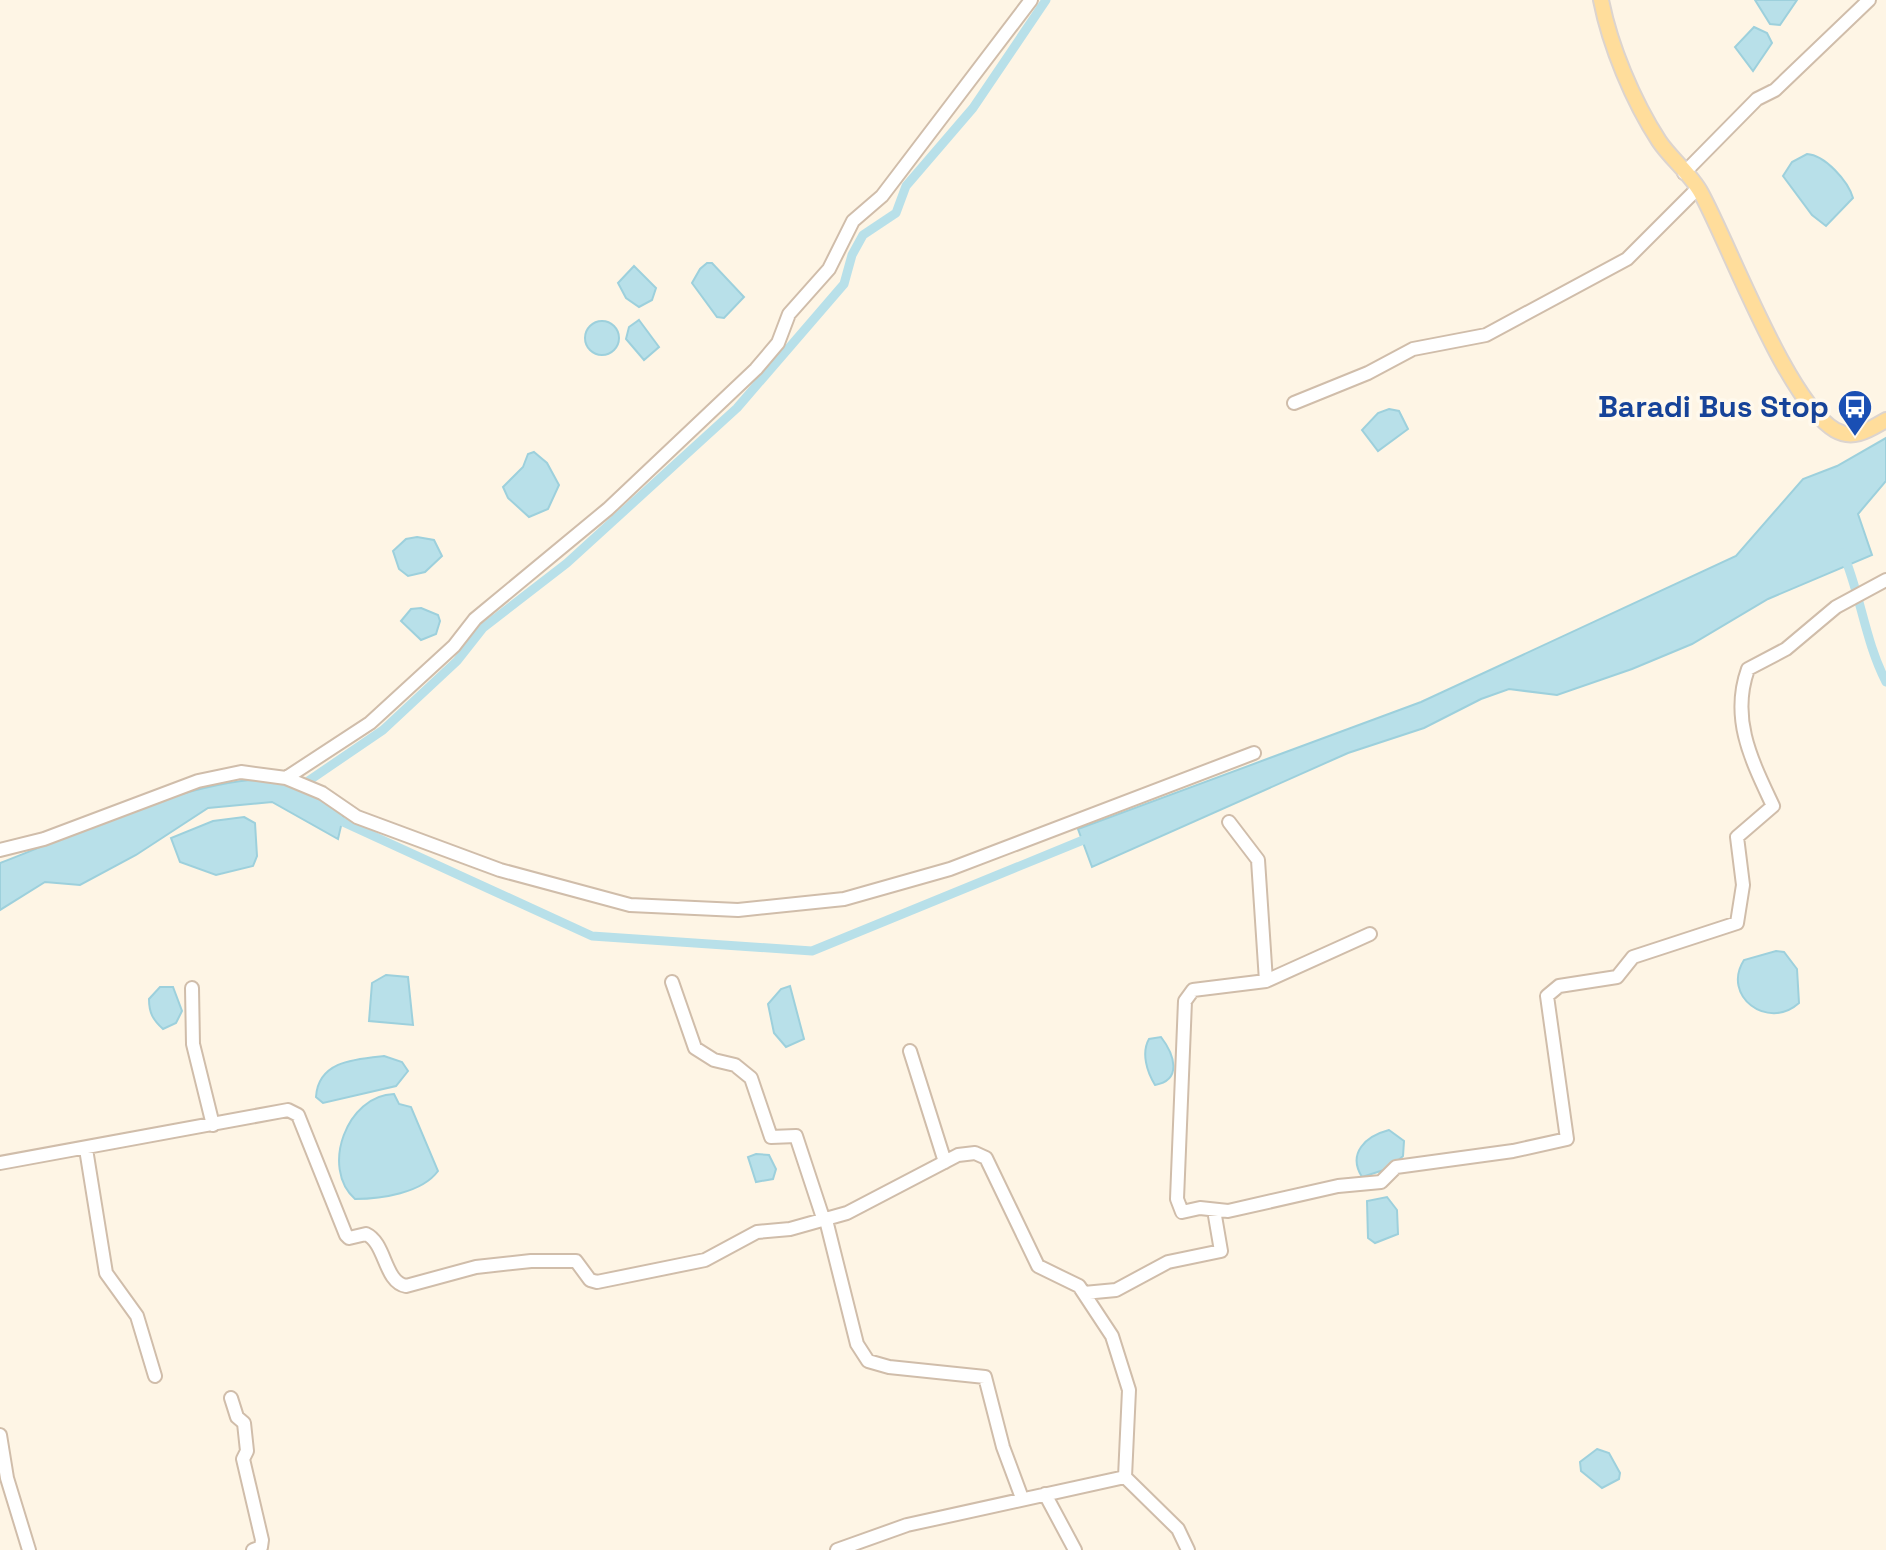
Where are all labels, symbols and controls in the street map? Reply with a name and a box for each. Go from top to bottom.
place label: Baradi Bus Stop [1598,387,1829,426]
bus stop icon: Baradi Bus Stop [1836,388,1874,438]

